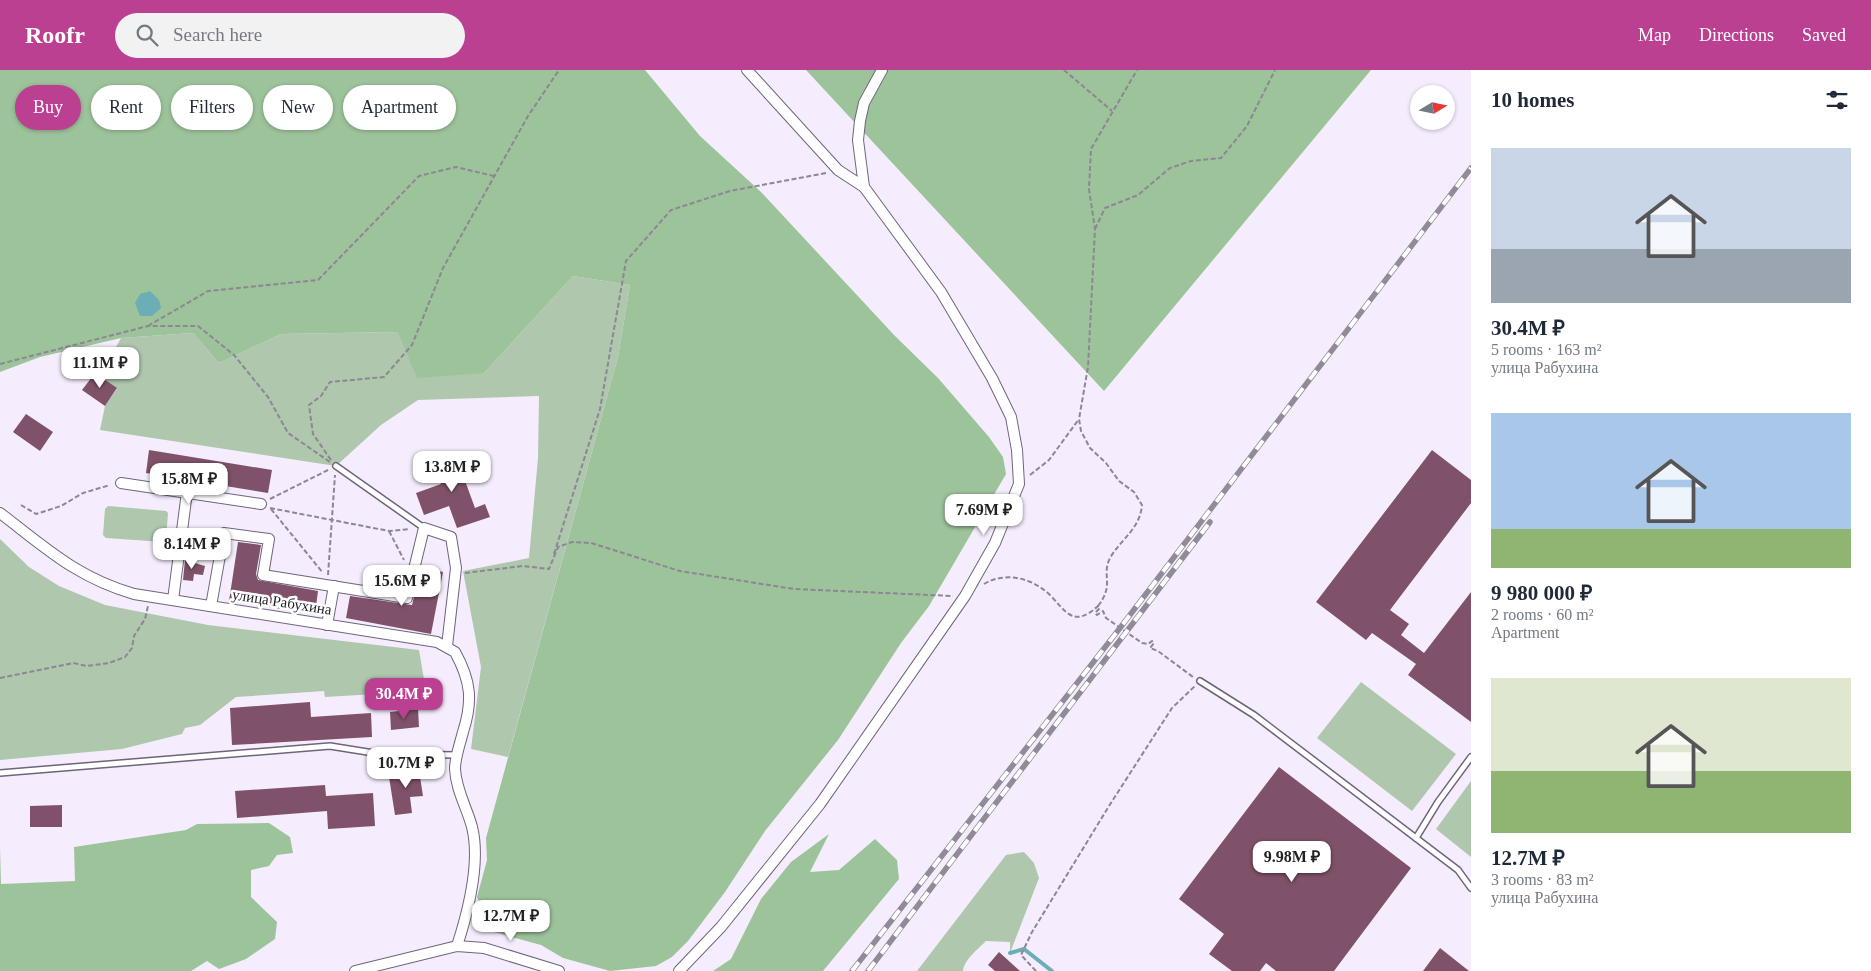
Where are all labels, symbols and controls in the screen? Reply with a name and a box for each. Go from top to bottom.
search box [115,13,465,58]
icon: search [133,21,161,49]
text: Roofr [25,22,85,48]
text: Search here [173,24,262,45]
text: Map [1638,25,1671,45]
text: Directions [1699,25,1774,45]
text: Saved [1802,25,1846,45]
chip: Buy [15,85,81,130]
chip: Rent [91,85,161,130]
chip: Filters [171,85,253,130]
chip: New [263,85,333,130]
chip: Apartment [343,85,456,130]
north arrow [1410,85,1455,130]
map controls [1410,85,1455,130]
icon: filters [1823,86,1851,114]
text: 10 homes [1491,88,1574,112]
icon: home [1626,181,1716,271]
text: 30.4M ₽ [1491,316,1565,340]
text: 5 rooms · 163 m² [1491,341,1602,358]
pin: 11.1M ₽ [54,346,146,389]
text: 11.1M ₽ [72,354,128,371]
text: улица Рабухина [1491,359,1598,376]
icon: home [1626,446,1716,536]
pin: 13.8M ₽ [406,450,498,493]
text: 13.8M ₽ [424,458,480,475]
pin: 15.8M ₽ [143,462,235,505]
text: 15.8M ₽ [161,470,217,487]
pin: 7.69M ₽ [938,494,1030,536]
text: 7.69M ₽ [956,501,1012,518]
pin: 8.14M ₽ [146,528,238,570]
text: 8.14M ₽ [164,535,220,552]
pin: 15.6M ₽ [356,564,448,607]
text: 15.6M ₽ [374,572,430,589]
text: 9 980 000 ₽ [1491,581,1592,605]
street label: улица Рабухина [231,586,333,618]
text: 2 rooms · 60 m² [1491,606,1594,623]
text: Apartment [1491,624,1559,641]
pin: 30.4M ₽ [358,678,450,720]
text: 30.4M ₽ [376,685,432,702]
icon: home [1626,711,1716,801]
pin: 10.7M ₽ [360,746,452,789]
text: 10.7M ₽ [378,754,434,771]
pin: 9.98M ₽ [1246,840,1338,883]
text: 12.7M ₽ [1491,846,1565,870]
text: 9.98M ₽ [1264,848,1320,865]
text: 3 rooms · 83 m² [1491,871,1594,888]
text: улица Рабухина [1491,889,1598,906]
pin: 12.7M ₽ [465,900,557,942]
text: 12.7M ₽ [483,907,539,924]

